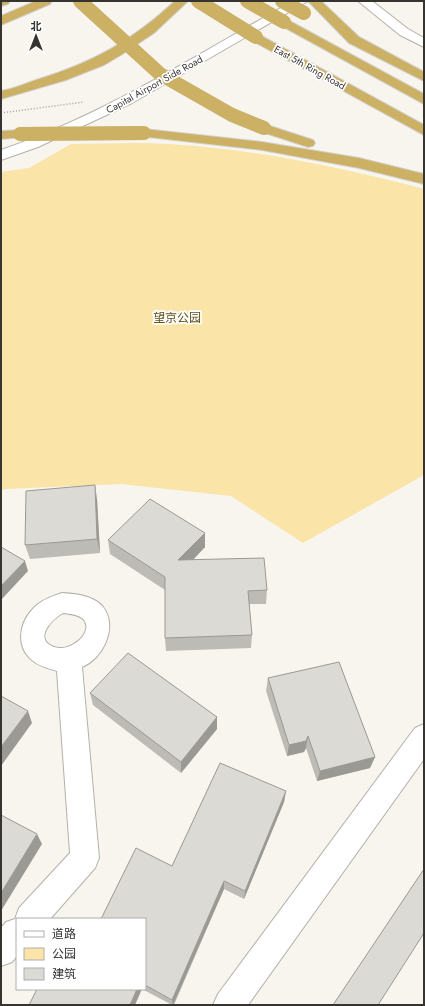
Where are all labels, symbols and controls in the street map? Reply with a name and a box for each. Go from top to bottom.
north arrow [16,16,56,56]
text: 北 [31,18,42,34]
street label: East 5th Ring Road [271,42,348,93]
street label: Capital Airport Side Road [103,52,205,117]
park label: 望京公园 [153,309,201,327]
legend [16,918,146,990]
text: 道路 [52,925,76,943]
text: 公园 [52,945,76,963]
text: 建筑 [52,965,76,983]

